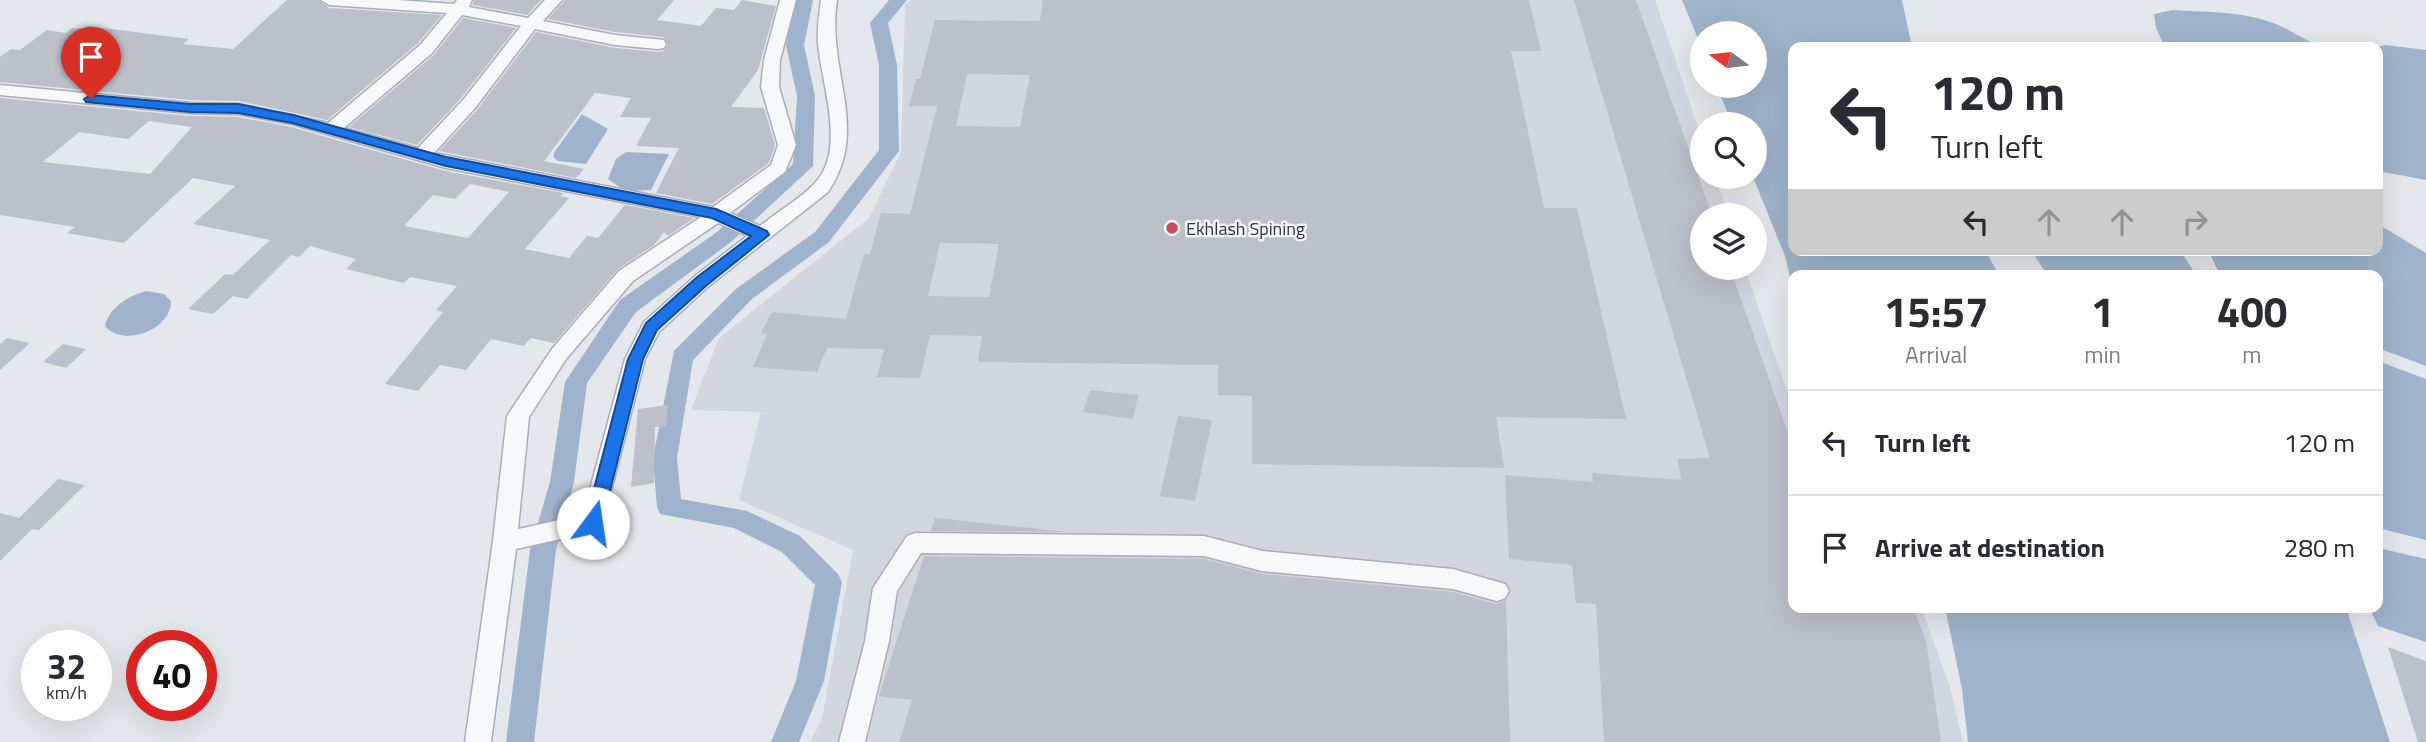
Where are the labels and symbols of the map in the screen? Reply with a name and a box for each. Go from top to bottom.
north arrow [1690,21,1768,98]
pin [61,27,121,99]
place label: Ekhlash Spining [1186,215,1305,242]
marker: Ekhlash Spining [1164,220,1180,236]
position arrow [556,486,630,560]
speed limit sign: 40 [126,630,217,721]

